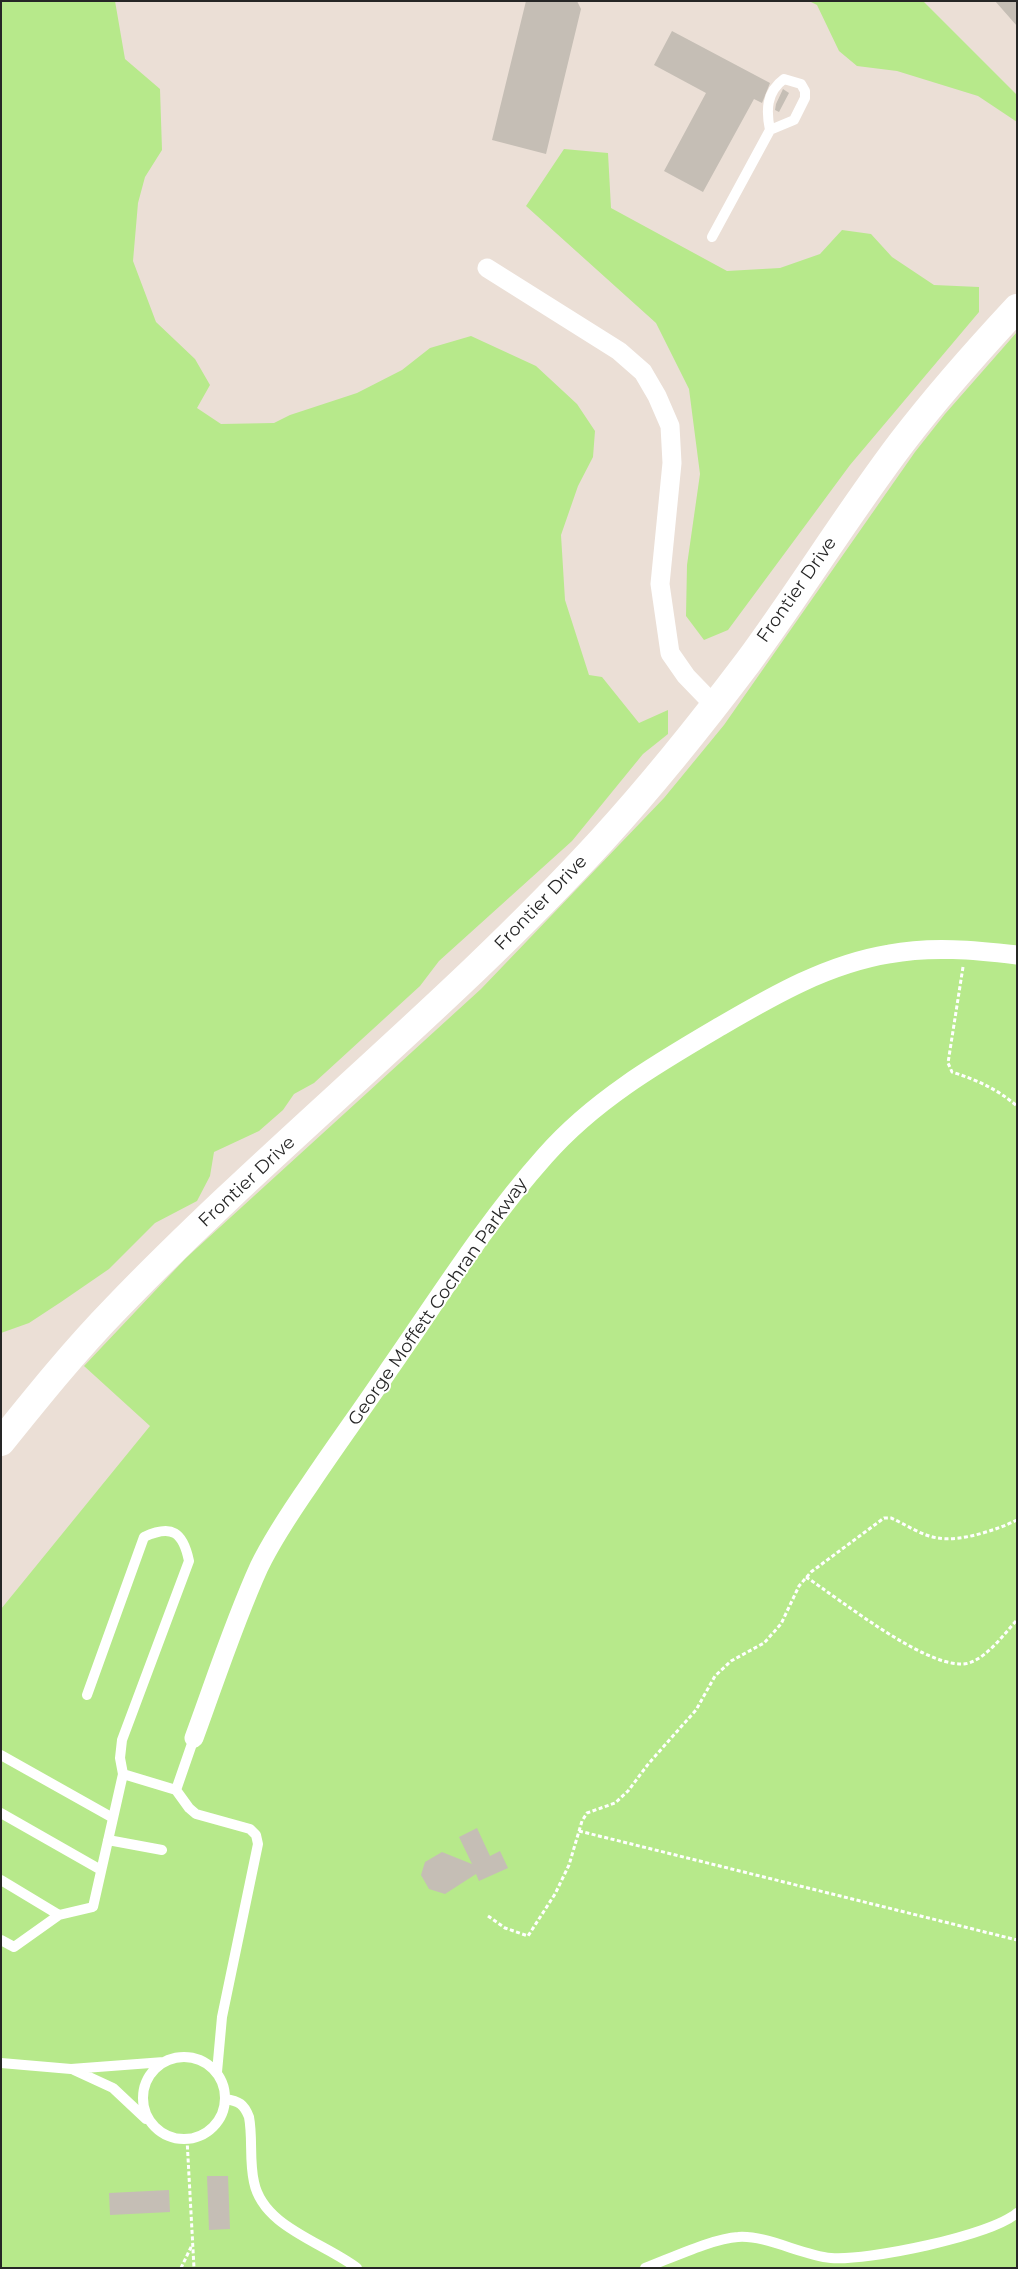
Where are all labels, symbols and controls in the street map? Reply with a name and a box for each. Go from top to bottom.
street label: Frontier Drive [753,533,841,647]
street label: Frontier Drive [490,851,592,955]
street label: Frontier Drive [194,1132,300,1232]
street label: George Moffett Cochran Parkway [344,1174,532,1430]

